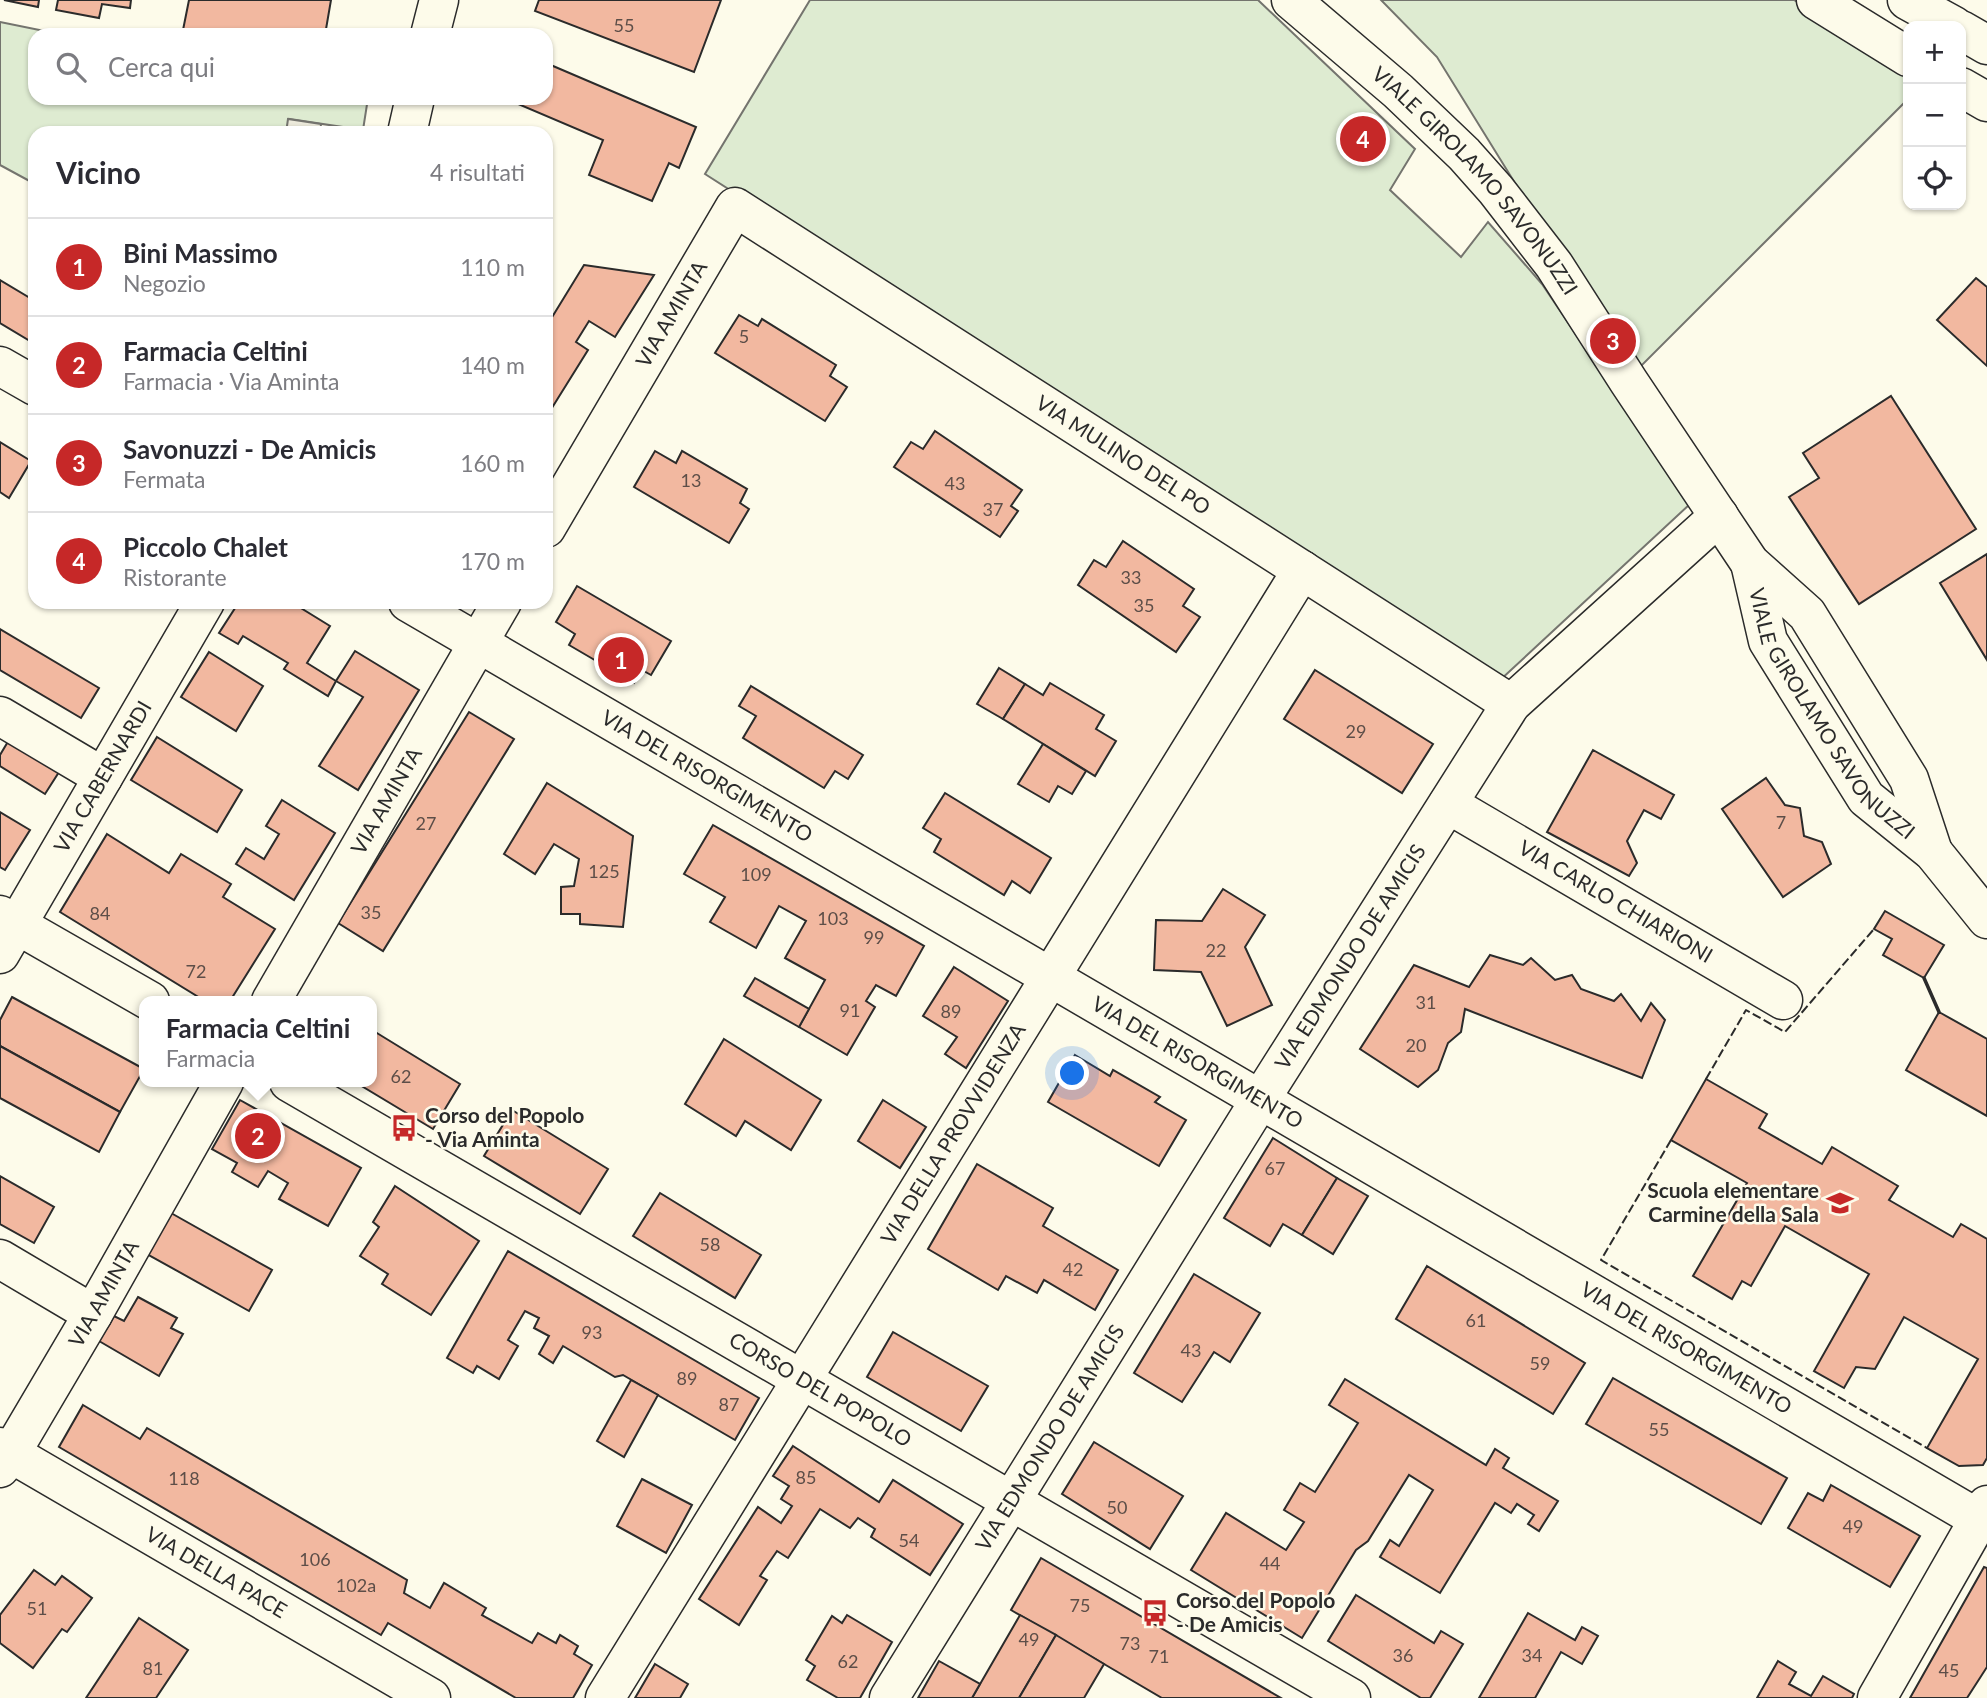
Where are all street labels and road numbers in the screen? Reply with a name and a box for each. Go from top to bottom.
street label: VIALE GIROLAMO SAVONUZZI [1368,61,1584,299]
street label: VIA AMINTA [630,255,712,371]
street label: VIA MULINO DEL PO [1032,389,1215,519]
street label: VIALE GIROLAMO SAVONUZZI [1745,585,1921,844]
street label: VIA CABERNARDI [48,696,156,856]
street label: VIA DEL RISORGIMENTO [597,704,818,847]
street label: VIA AMINTA [345,742,426,858]
street label: VIA CARLO CHIARIONI [1515,834,1718,967]
street label: VIA EDMONDO DE AMICIS [1269,839,1430,1073]
street label: VIA DEL RISORGIMENTO [1088,990,1308,1133]
street label: VIA DELLA PROVVIDENZA [875,1017,1030,1248]
street label: VIA AMINTA [62,1235,144,1351]
street label: VIA DEL RISORGIMENTO [1577,1276,1797,1418]
street label: VIA EDMONDO DE AMICIS [970,1320,1129,1555]
street label: CORSO DEL POPOLO [725,1326,917,1451]
street label: VIA DELLA PACE [142,1521,292,1622]

